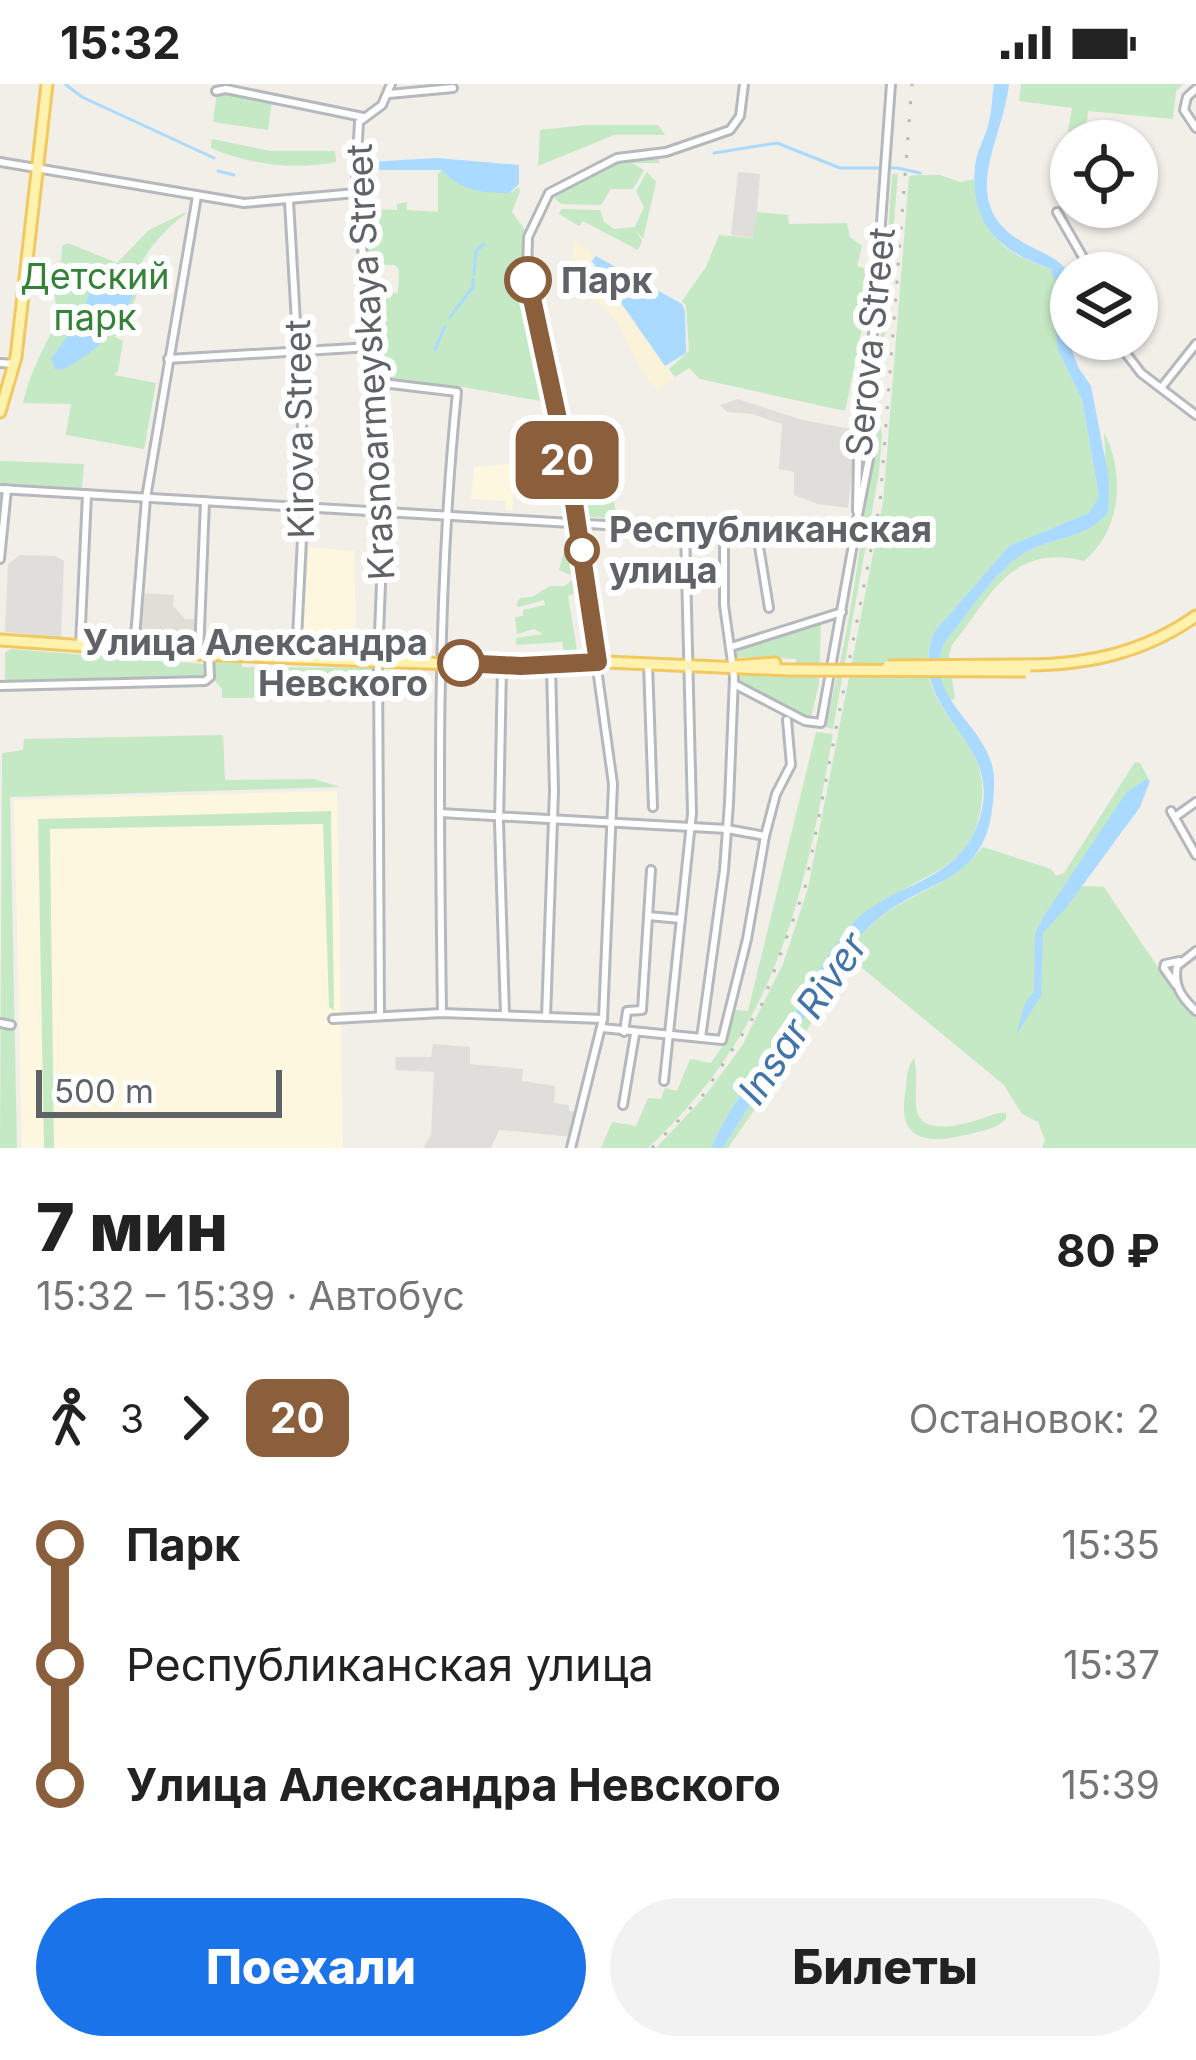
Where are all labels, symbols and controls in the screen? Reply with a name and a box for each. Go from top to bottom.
text: 15:32 [60,15,181,70]
map controls [1050,120,1158,360]
button: locate [1050,120,1158,228]
street label: Krasnoarmeyskaya Street [337,142,403,581]
street label: Serova Street [836,225,904,459]
button: layers [1050,252,1158,360]
park label: Детский парк [20,254,170,339]
marker: Парк [506,258,550,302]
place label: Парк [561,258,652,302]
street label: Kirova Street [275,319,323,539]
line badge: 20 [513,421,621,499]
text: 20 [540,434,594,485]
place label: Республиканская улица [609,507,932,592]
marker: Республиканская улица [566,534,598,566]
place label: Улица Александра Невского [83,620,428,705]
marker: Улица Александра Невского [439,641,483,685]
water label: Insar River [728,922,877,1113]
scale bar [36,1064,282,1117]
text: 500 m [54,1071,154,1111]
text: 7 мин [36,1187,228,1267]
text: 80 ₽ [1056,1223,1160,1278]
text: 15:32 – 15:39 · Автобус [36,1272,465,1319]
icon: walk [36,1385,102,1451]
icon: forward [162,1385,228,1451]
text: 20 [270,1392,325,1443]
text: 3 [120,1395,144,1442]
text: Остановок: 2 [909,1395,1160,1442]
text: Парк [126,1517,240,1572]
text: 15:35 [1061,1521,1160,1568]
text: Республиканская улица [126,1637,654,1692]
text: 15:37 [1063,1641,1160,1688]
text: Улица Александра Невского [126,1757,781,1812]
text: 15:39 [1061,1761,1160,1808]
button: Поехали [36,1898,586,2036]
button: Билеты [610,1898,1160,2036]

